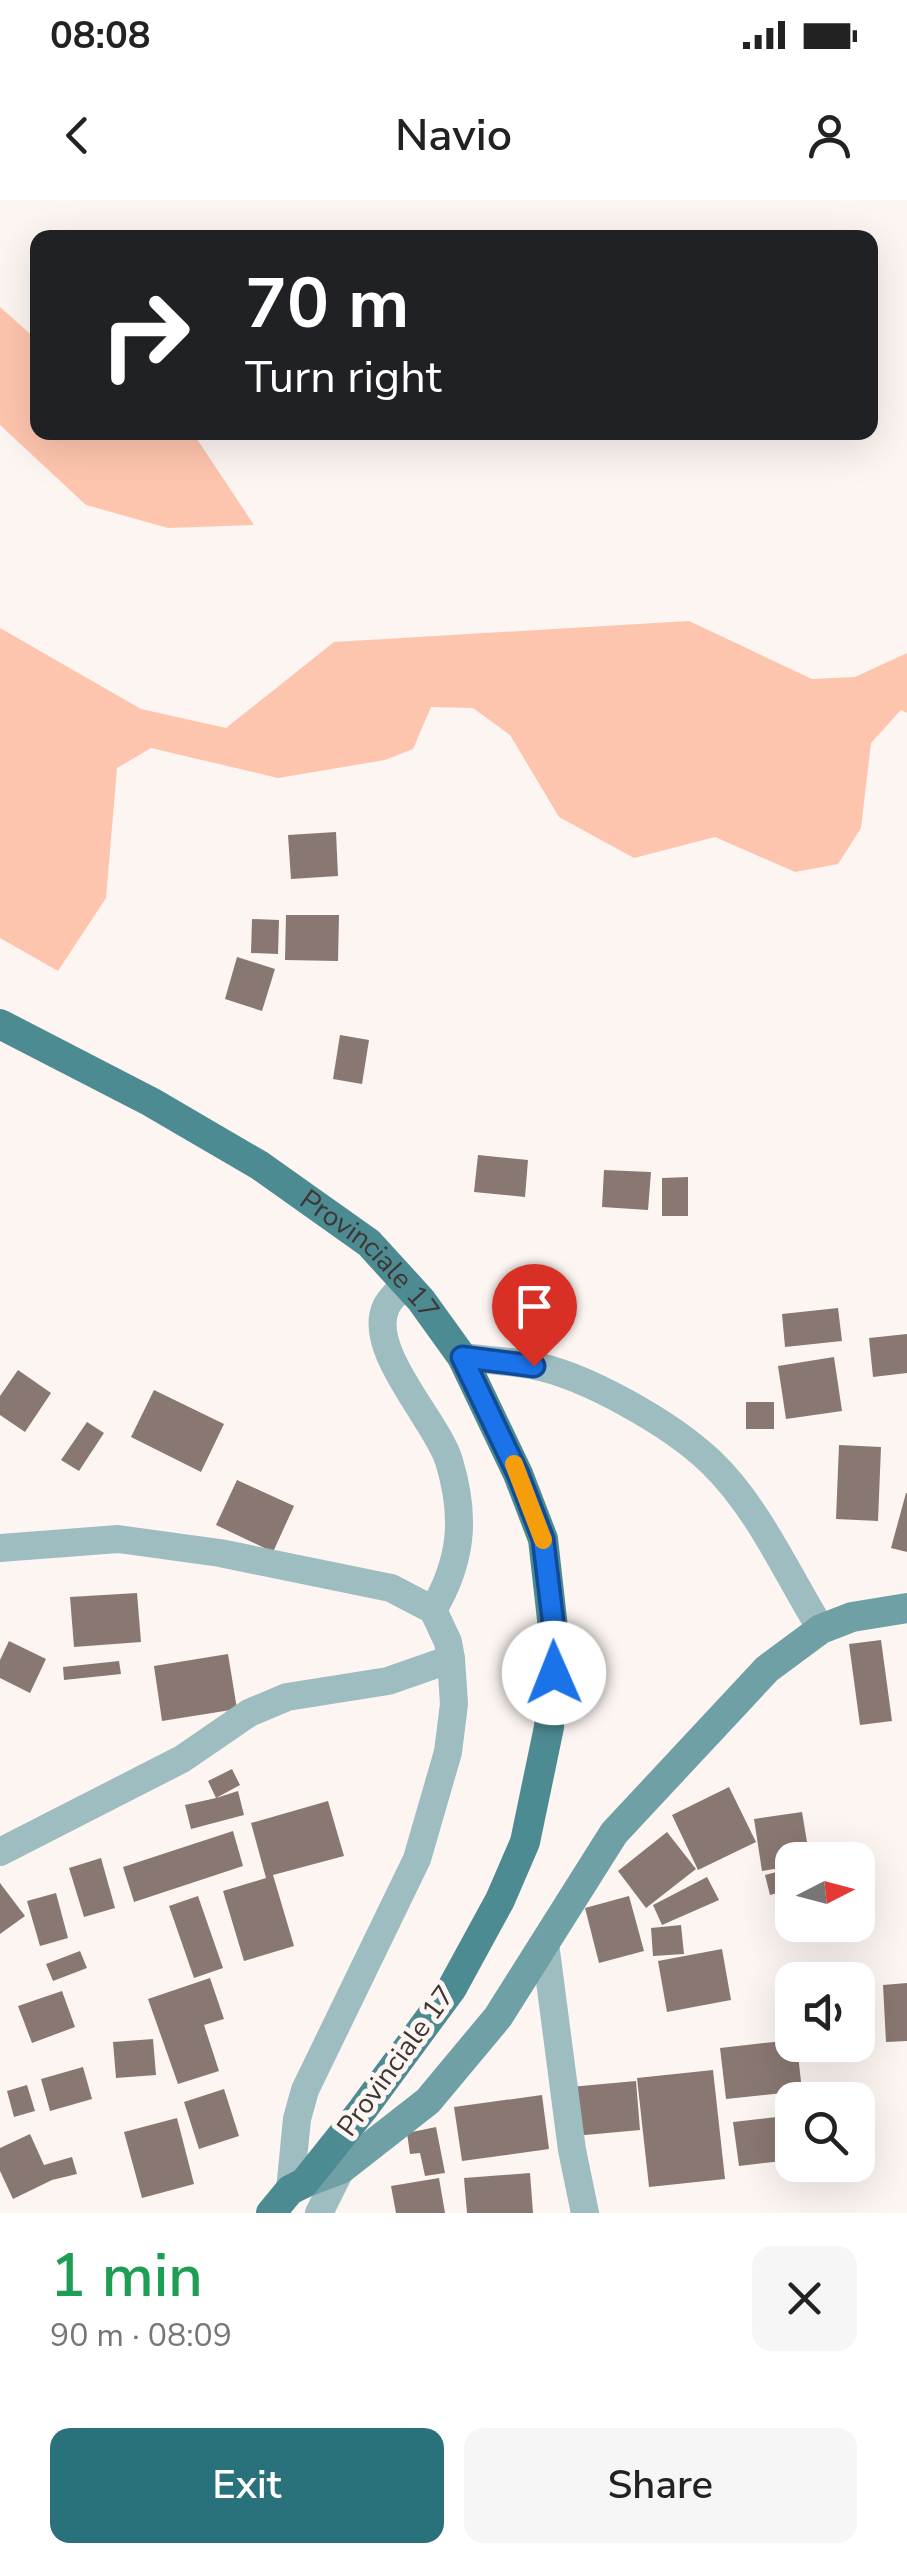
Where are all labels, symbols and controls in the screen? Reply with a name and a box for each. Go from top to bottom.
text: 08:08 [50,10,151,61]
text: Navio [395,105,512,166]
icon: back [50,108,105,163]
icon: person [802,108,857,163]
text: 70 m [245,256,409,352]
icon: right [80,270,210,400]
text: Turn right [245,347,442,408]
street label: Provinciale 17 [292,1181,448,1327]
pin [492,1264,577,1367]
icon: arrive [507,1279,562,1334]
position arrow [502,1621,606,1725]
north arrow [775,1842,875,1942]
map controls [775,1842,875,2182]
button: sound [775,1962,875,2062]
street label: Provinciale 17 [328,1978,464,2144]
button: search [775,2082,875,2182]
text: 1 min [50,2235,203,2317]
button: close [752,2246,857,2351]
text: 90 m · 08:09 [50,2314,232,2357]
button: Exit [50,2428,444,2543]
button: Share [464,2428,857,2543]

